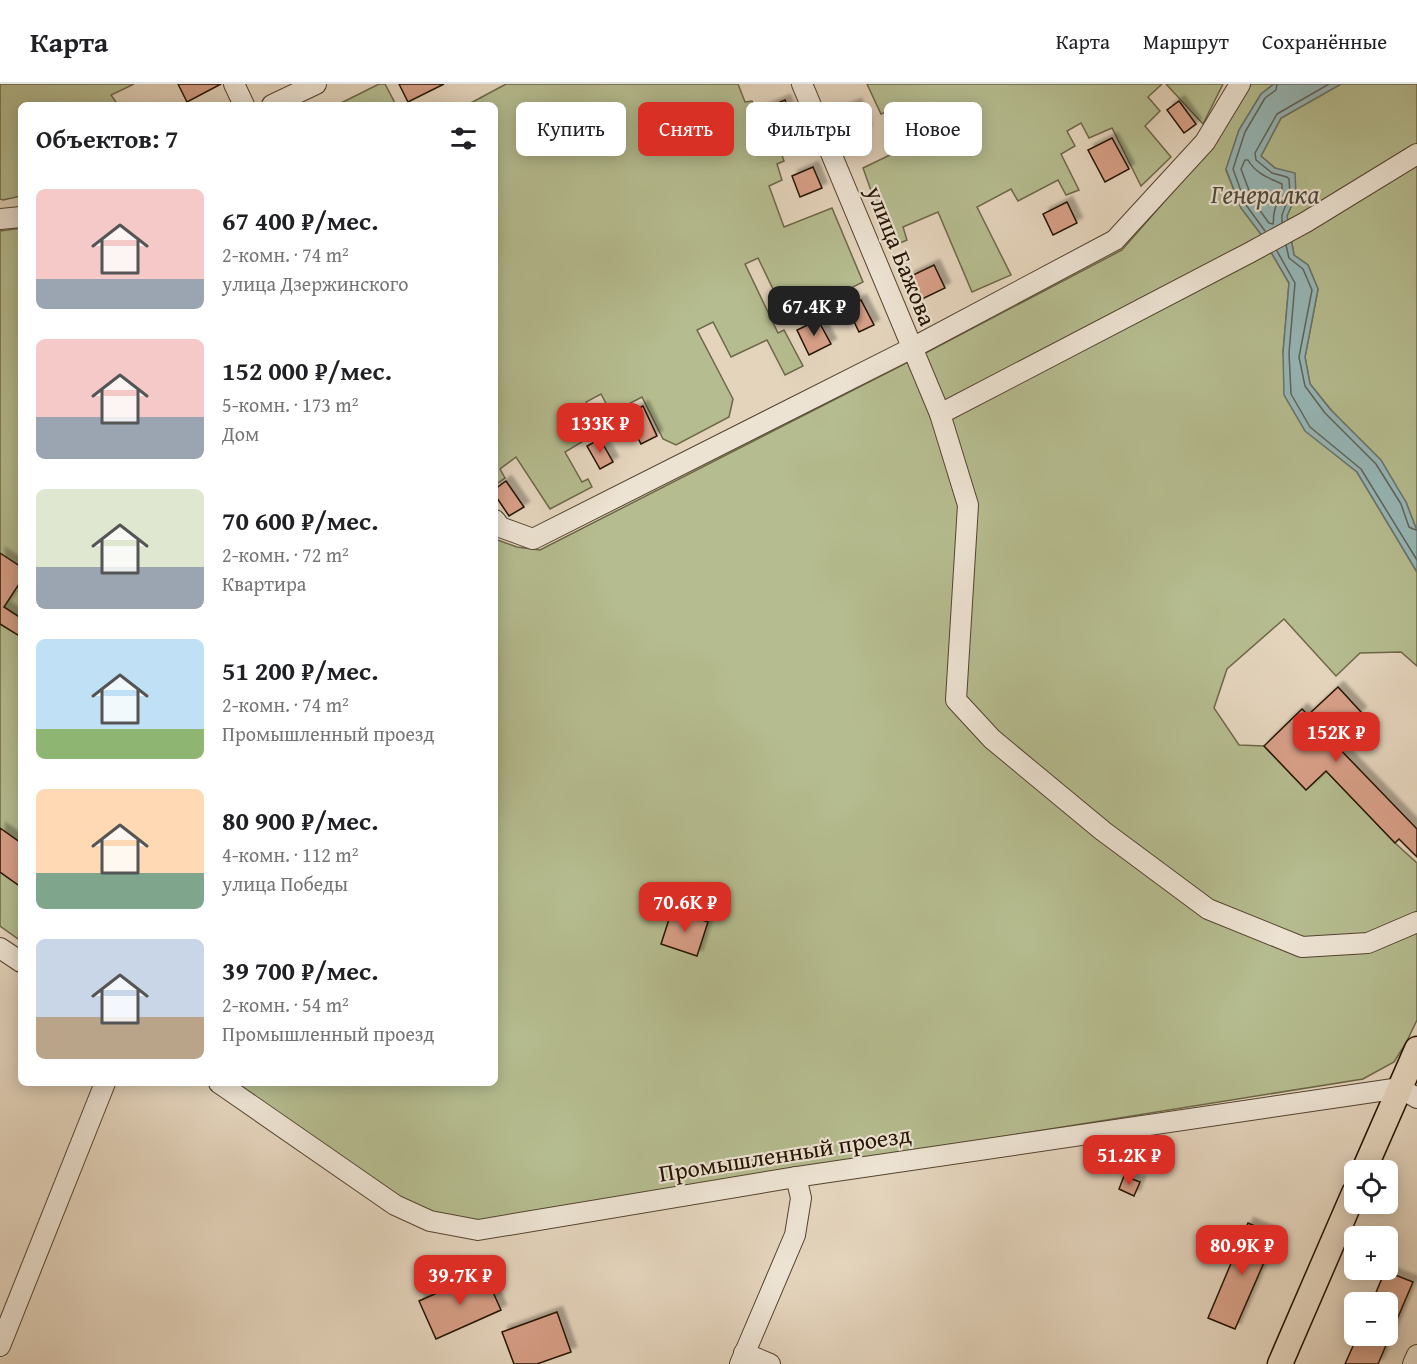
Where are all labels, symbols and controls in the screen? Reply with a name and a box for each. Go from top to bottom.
text: Карта [30,21,108,62]
text: Карта [1056,26,1110,57]
text: Маршрут [1143,26,1229,57]
text: Сохранённые [1262,26,1387,57]
chip: Купить [516,102,626,156]
chip: Снять [638,102,734,156]
chip: Фильтры [746,102,872,156]
chip: Новое [884,102,982,156]
text: Объектов: 7 [36,119,179,158]
icon: filters [447,122,480,155]
water label: Генералка [1210,174,1319,213]
street label: улица Бажова [857,180,946,332]
text: 67 400 ₽/мес. [222,201,378,240]
icon: home [84,213,156,285]
text: 2-комн. · 74 m² [222,240,349,269]
text: улица Дзержинского [222,269,408,298]
pin: 67.4K ₽ [759,286,869,337]
text: 67.4K ₽ [782,291,846,320]
text: 152 000 ₽/мес. [222,351,392,390]
icon: home [84,363,156,435]
text: 5-комн. · 173 m² [222,390,358,419]
pin: 133K ₽ [551,403,649,454]
text: 133K ₽ [571,408,629,437]
text: Дом [222,419,259,448]
text: 70 600 ₽/мес. [222,501,378,540]
icon: home [84,513,156,585]
text: 2-комн. · 72 m² [222,540,349,569]
text: Квартира [222,569,306,598]
text: 51 200 ₽/мес. [222,651,378,690]
icon: home [84,663,156,735]
text: 2-комн. · 74 m² [222,690,349,719]
pin: 152K ₽ [1287,712,1385,763]
text: 152K ₽ [1307,717,1365,746]
text: Промышленный проезд [222,719,434,748]
text: 80 900 ₽/мес. [222,801,378,840]
icon: home [84,813,156,885]
text: 4-комн. · 112 m² [222,840,358,869]
text: улица Победы [222,869,348,898]
pin: 70.6K ₽ [630,882,740,933]
text: 70.6K ₽ [653,887,717,916]
text: 39 700 ₽/мес. [222,951,378,990]
icon: home [84,963,156,1035]
text: 2-комн. · 54 m² [222,990,349,1019]
text: Промышленный проезд [222,1019,434,1048]
street label: Промышленный проезд [656,1116,914,1191]
pin: 51.2K ₽ [1074,1135,1184,1186]
text: 51.2K ₽ [1097,1140,1161,1169]
map controls [1344,1160,1398,1346]
button: locate [1344,1160,1398,1214]
pin: 80.9K ₽ [1187,1225,1297,1276]
button: + [1344,1226,1398,1280]
text: 80.9K ₽ [1210,1230,1274,1259]
pin: 39.7K ₽ [405,1255,515,1306]
text: 39.7K ₽ [428,1260,492,1289]
button: − [1344,1292,1398,1346]

